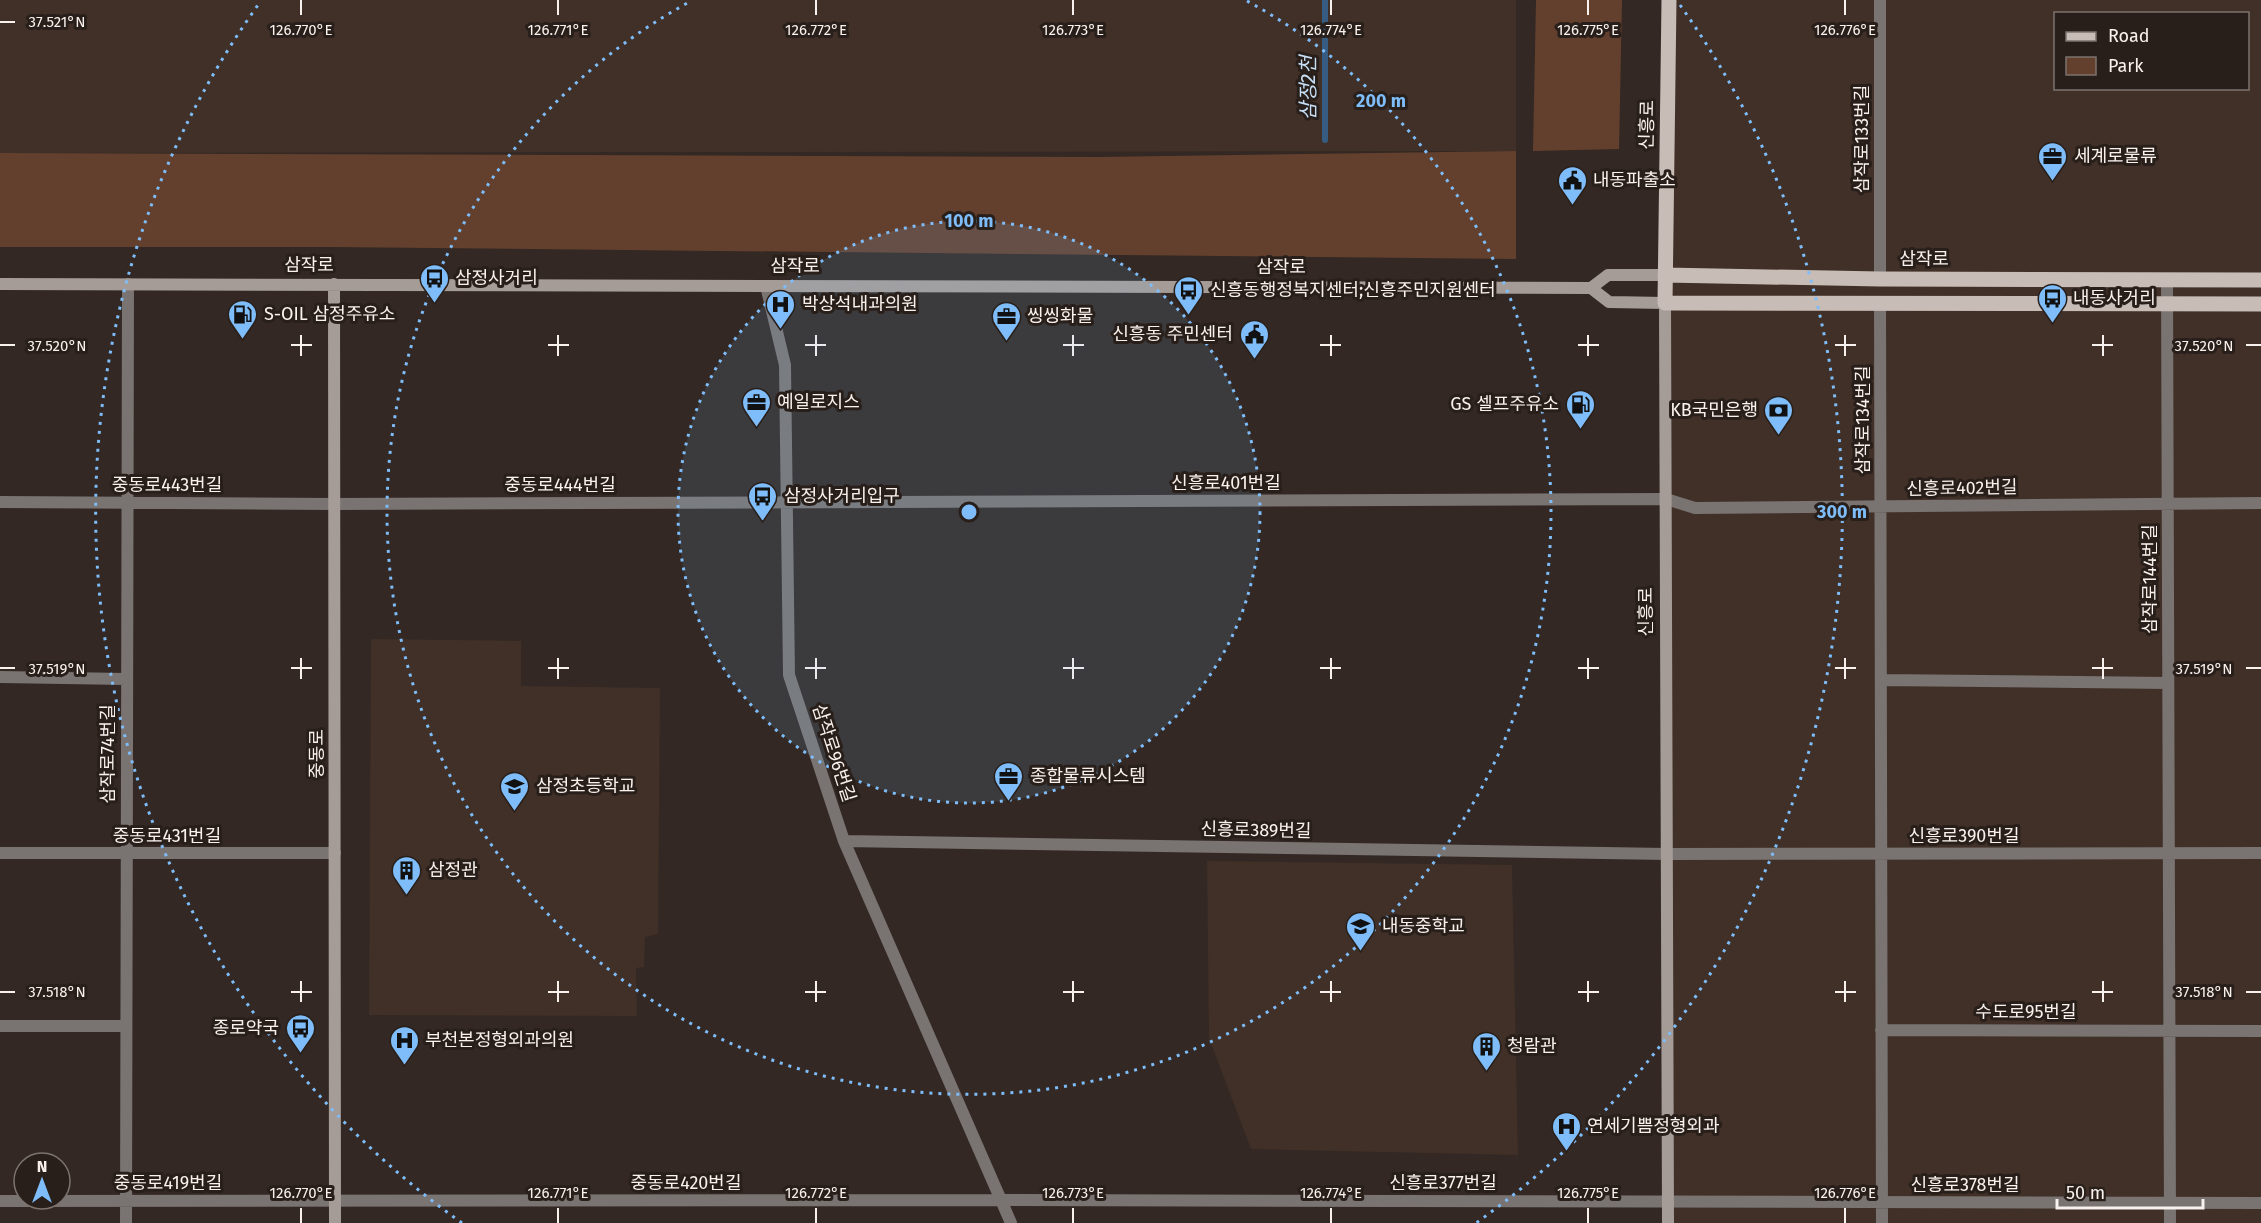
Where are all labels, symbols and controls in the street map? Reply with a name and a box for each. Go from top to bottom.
legend [2054,12,2249,90]
text: 37.521°N [29,13,85,31]
text: 126.770°E [270,21,332,39]
text: 126.771°E [528,21,588,39]
text: 126.772°E [785,21,847,39]
text: 126.773°E [1042,21,1104,39]
text: 126.774°E [1300,21,1362,39]
text: 126.775°E [1557,21,1619,39]
text: 126.776°E [1814,21,1876,39]
text: Road [2108,25,2150,47]
water label: 삼정2천 [1296,53,1320,120]
text: Park [2108,55,2144,77]
street label: 삼작로133번길 [1851,85,1873,193]
text: 200 m [1356,90,1406,112]
street label: 신흥로 [1636,100,1658,150]
office icon: 세계로물류 [2037,140,2069,182]
place label: 세계로물류 [2074,145,2157,167]
public building icon: 내동파출소 [1556,164,1588,206]
place label: 내동파출소 [1593,169,1676,191]
text: 100 m [945,210,993,232]
street label: 삼작로 [1899,248,1949,270]
street label: 삼작로 [284,254,334,276]
street label: 삼작로 [770,255,820,277]
street label: 삼작로 [1256,256,1306,278]
bus stop icon: 삼정사거리 [418,262,450,304]
place label: 삼정사거리 [455,267,538,289]
bus stop icon: 신흥동행정복지센터;신흥주민지원센터 [1173,274,1205,316]
place label: 신흥동행정복지센터;신흥주민지원센터 [1210,279,1496,301]
bus stop icon: 내동사거리 [2036,282,2068,324]
place label: 내동사거리 [2073,287,2156,309]
hospital icon: 박상석내과의원 [765,288,797,330]
place label: 박상석내과의원 [802,293,918,315]
fuel station icon: S-OIL 삼정주유소 [227,298,259,340]
office icon: 씽씽화물 [990,300,1022,342]
place label: S-OIL 삼정주유소 [264,303,395,325]
place label: 씽씽화물 [1027,305,1093,327]
public building icon: 신흥동 주민센터 [1238,318,1270,360]
place label: 신흥동 주민센터 [1112,323,1233,345]
text: 37.520°N [27,337,87,355]
text: 37.520°N [2174,337,2234,355]
street label: 삼작로134번길 [1852,365,1874,475]
office icon: 예일로지스 [740,386,772,428]
fuel station icon: GS 셀프주유소 [1564,388,1596,430]
place label: 예일로지스 [777,391,860,413]
place label: GS 셀프주유소 [1450,393,1559,415]
bank icon: KB국민은행 [1763,394,1795,436]
place label: KB국민은행 [1670,399,1758,421]
street label: 신흥로401번길 [1171,472,1281,494]
street label: 중동로443번길 [112,474,222,496]
street label: 중동로444번길 [504,474,616,496]
street label: 신흥로402번길 [1906,476,2018,500]
bus stop icon: 삼정사거리입구 [747,480,779,522]
place label: 삼정사거리입구 [784,485,900,507]
text: 300 m [1816,501,1867,523]
centre of rings [959,502,979,522]
street label: 삼작로144번길 [2139,524,2161,634]
street label: 신흥로 [1635,587,1657,637]
text: 37.519°N [28,660,86,678]
text: 37.519°N [2175,660,2233,678]
street label: 삼작로96번길 [808,701,860,805]
street label: 삼작로74번길 [97,704,119,804]
street label: 중동로 [306,729,328,779]
office icon: 종합물류시스템 [993,760,1025,802]
place label: 종합물류시스템 [1030,765,1146,787]
school or university icon: 삼정초등학교 [499,770,531,812]
place label: 삼정초등학교 [536,775,635,797]
street label: 신흥로389번길 [1200,818,1312,842]
street label: 중동로431번길 [113,825,221,847]
street label: 신흥로390번길 [1908,825,2020,847]
building icon: 삼정관 [391,854,423,896]
place label: 삼정관 [428,859,478,881]
school or university icon: 내동중학교 [1345,910,1377,952]
place label: 내동중학교 [1382,915,1465,937]
text: 37.518°N [28,983,86,1001]
text: 37.518°N [2175,983,2233,1001]
street label: 수도로95번길 [1975,1001,2077,1023]
bus stop icon: 종로약국 [284,1012,316,1054]
place label: 종로약국 [213,1017,279,1039]
hospital icon: 부천본정형외과의원 [388,1024,420,1066]
place label: 부천본정형외과의원 [425,1029,574,1051]
building icon: 청람관 [1470,1030,1502,1072]
place label: 청람관 [1507,1035,1557,1057]
hospital icon: 연세기쁨정형외과 [1550,1110,1582,1152]
place label: 연세기쁨정형외과 [1587,1115,1720,1137]
north arrow [12,1151,72,1211]
text: N [37,1157,47,1176]
street label: 중동로419번길 [114,1172,222,1194]
street label: 중동로420번길 [631,1172,741,1194]
street label: 신흥로377번길 [1389,1172,1497,1194]
scale bar [2057,1172,2202,1210]
street label: 신흥로378번길 [1910,1174,2020,1196]
text: 50 m [2066,1182,2105,1204]
text: 126.770°E [270,1184,332,1202]
text: 126.771°E [528,1184,588,1202]
text: 126.772°E [785,1184,847,1202]
text: 126.773°E [1042,1184,1104,1202]
text: 126.774°E [1300,1184,1362,1202]
text: 126.775°E [1557,1184,1619,1202]
text: 126.776°E [1814,1184,1876,1202]

